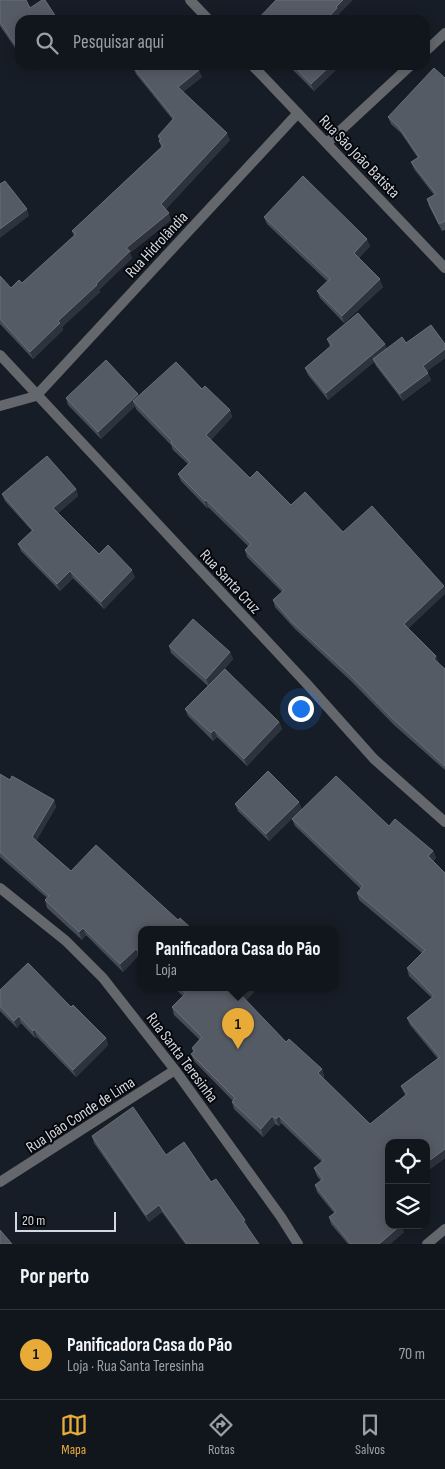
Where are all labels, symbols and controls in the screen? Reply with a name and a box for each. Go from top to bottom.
search box [15,15,430,70]
icon: search [33,29,61,57]
text: Pesquisar aqui [73,31,164,54]
street label: Rua São João Batista [315,112,403,203]
street label: Rua Hidrolândia [122,208,192,282]
street label: Rua Santa Cruz [195,546,265,618]
your location [288,696,314,722]
popup [138,926,338,991]
text: Panificadora Casa do Pão [155,938,321,961]
text: Loja [155,961,177,980]
pin: 1 [222,1008,254,1049]
street label: Rua Santa Teresinha [142,1009,222,1107]
street label: Rua João Conde de Lima [23,1073,139,1157]
map controls [385,1139,430,1229]
button: locate [385,1139,430,1184]
button: layers [385,1184,430,1229]
scale bar [15,1209,116,1232]
text: 20 m [22,1212,45,1229]
text: Por perto [20,1264,89,1289]
text: Panificadora Casa do Pão [67,1334,232,1357]
text: 1 [33,1345,39,1364]
text: 70 m [399,1345,425,1364]
text: Loja · Rua Santa Teresinha [67,1357,204,1376]
tab: Mapa [60,1411,88,1458]
tab: Rotas [207,1411,235,1458]
tab: Salvos [355,1411,385,1458]

